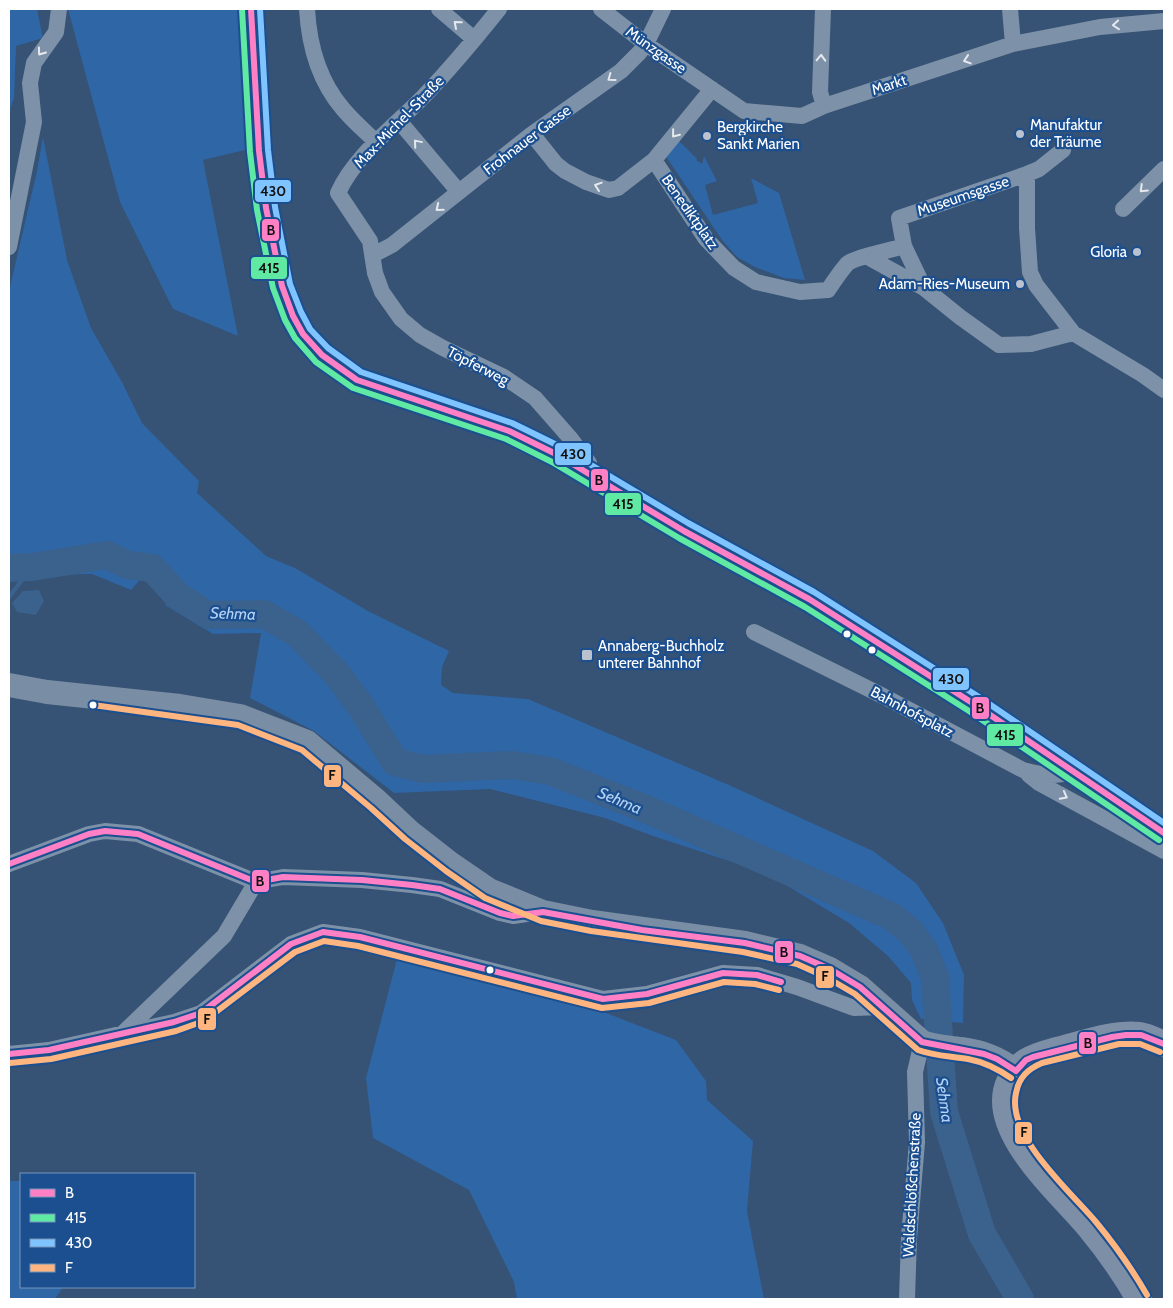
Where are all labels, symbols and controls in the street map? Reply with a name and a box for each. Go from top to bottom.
one-way arrow [1111,19,1119,30]
one-way arrow [453,21,462,30]
street label: Münzgasse [622,23,690,78]
one-way arrow [39,46,47,55]
one-way arrow [816,54,827,62]
one-way arrow [963,54,972,64]
street label: Markt [869,71,909,99]
street label: Max-Michel-Straße [350,72,448,172]
one-way arrow [607,72,617,81]
street label: Frohnauer Gasse [480,101,574,179]
place label: Manufaktur der Träume [1030,116,1102,151]
place label: Bergkirche Sankt Marien [717,118,800,153]
one-way arrow [673,128,681,137]
marker: Manufaktur der Träume [1014,128,1026,140]
marker: Bergkirche Sankt Marien [701,130,713,142]
one-way arrow [415,140,423,149]
street label: Benediktplatz [658,171,722,253]
street label: Museumsgasse [915,172,1011,220]
line badge: 430 [254,179,292,203]
text: 430 [260,182,286,200]
one-way arrow [594,182,603,192]
one-way arrow [1140,183,1149,192]
one-way arrow [436,202,445,210]
line badge: B [261,218,280,242]
text: B [267,221,276,239]
place label: Gloria [1090,243,1128,261]
marker: Gloria [1131,246,1143,258]
line badge: 415 [250,256,288,280]
text: 415 [258,259,280,277]
place label: Adam-Ries-Museum [879,275,1010,293]
marker: Adam-Ries-Museum [1014,278,1026,290]
street label: Töpferweg [444,343,512,389]
line badge: 430 [554,442,592,466]
text: 430 [560,445,586,463]
line badge: B [590,468,609,492]
text: B [595,471,604,489]
line badge: 415 [604,492,642,516]
text: 415 [612,495,634,513]
water label: Sehma [210,603,256,624]
unlabelled marker [842,629,852,639]
place label: Annaberg-Buchholz unterer Bahnhof [598,637,724,672]
unlabelled marker [867,645,877,655]
marker: Annaberg-Buchholz unterer Bahnhof [580,648,594,662]
line badge: 430 [932,667,970,691]
text: 430 [938,670,964,688]
street label: Bahnhofsplatz [868,683,956,741]
line badge: B [971,696,990,720]
text: B [976,699,985,717]
unlabelled marker [88,700,98,710]
line badge: 415 [986,723,1024,747]
text: 415 [994,726,1016,744]
line badge: F [323,764,342,788]
text: F [328,766,336,784]
water label: Sehma [595,783,644,818]
one-way arrow [1059,790,1068,800]
line badge: B [251,869,270,893]
text: B [256,872,265,890]
line badge: B [774,940,794,964]
text: B [780,943,789,961]
unlabelled marker [485,965,495,975]
line badge: F [815,965,835,989]
text: F [821,967,829,985]
line badge: F [197,1007,217,1031]
text: F [203,1010,211,1028]
line badge: B [1078,1031,1097,1055]
text: B [1084,1034,1093,1052]
water label: Sehma [932,1076,957,1124]
street label: Waldschlößchenstraße [899,1112,925,1258]
line badge: F [1014,1121,1033,1145]
text: F [1020,1123,1028,1141]
legend [20,1173,195,1288]
text: B [65,1184,74,1202]
text: 415 [65,1209,87,1227]
text: 430 [65,1234,92,1252]
text: F [65,1259,73,1277]

